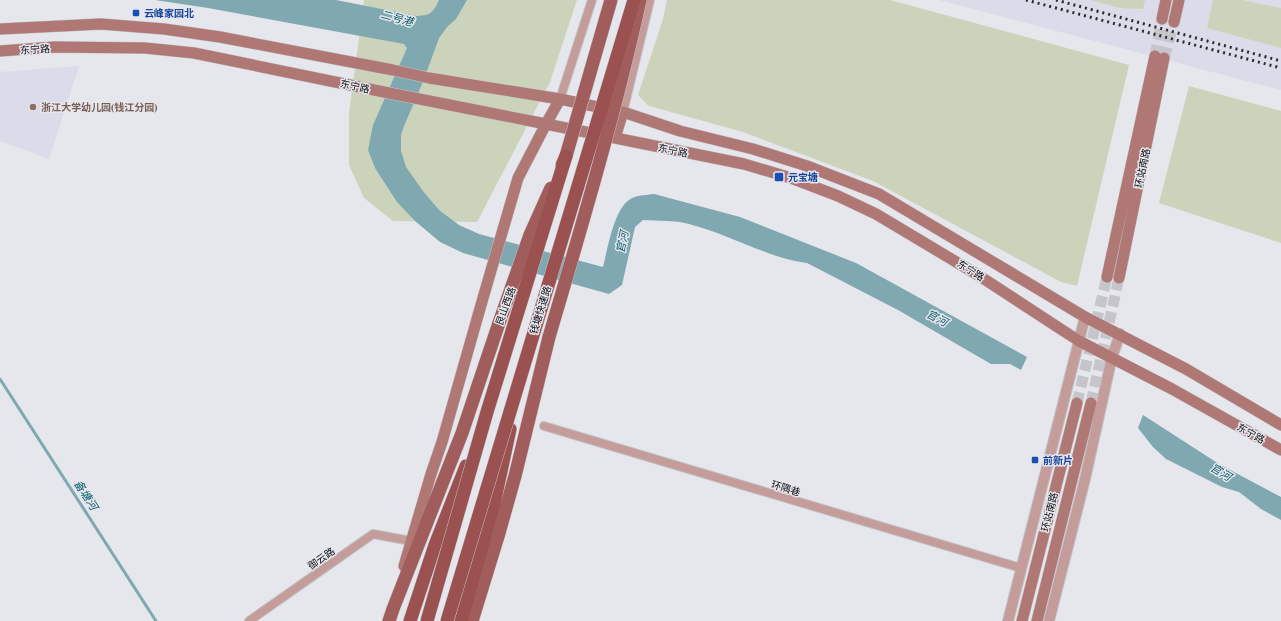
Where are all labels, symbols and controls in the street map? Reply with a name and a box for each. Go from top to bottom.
place label: 云峰家园北 [144,6,194,20]
water label: 二号港 [379,6,417,30]
marker: 云峰家园北 [131,8,141,18]
street label: 东宁路 [20,41,50,57]
street label: 东宁路 [339,76,371,96]
place label: 浙江大学幼儿园(钱江分园) [41,100,157,114]
marker: 浙江大学幼儿园(钱江分园) [28,102,38,112]
street label: 东宁路 [657,140,689,160]
street label: 环站南路 [1131,147,1153,189]
place label: 元宝塘 [788,170,818,184]
marker: 元宝塘 [773,171,785,183]
water label: 官河 [612,228,632,254]
street label: 东宁路 [955,256,987,284]
street label: 钱塘快速路 [526,284,554,336]
street label: 艮山西路 [492,285,518,327]
water label: 官河 [924,306,952,330]
street label: 东宁路 [1234,420,1268,446]
place label: 前新片 [1043,453,1073,467]
marker: 前新片 [1030,455,1040,465]
water label: 官河 [1208,459,1236,485]
water label: 备塘河 [71,477,103,514]
street label: 环隅巷 [770,477,802,499]
street label: 环站南路 [1037,491,1061,533]
street label: 御云路 [305,544,337,572]

